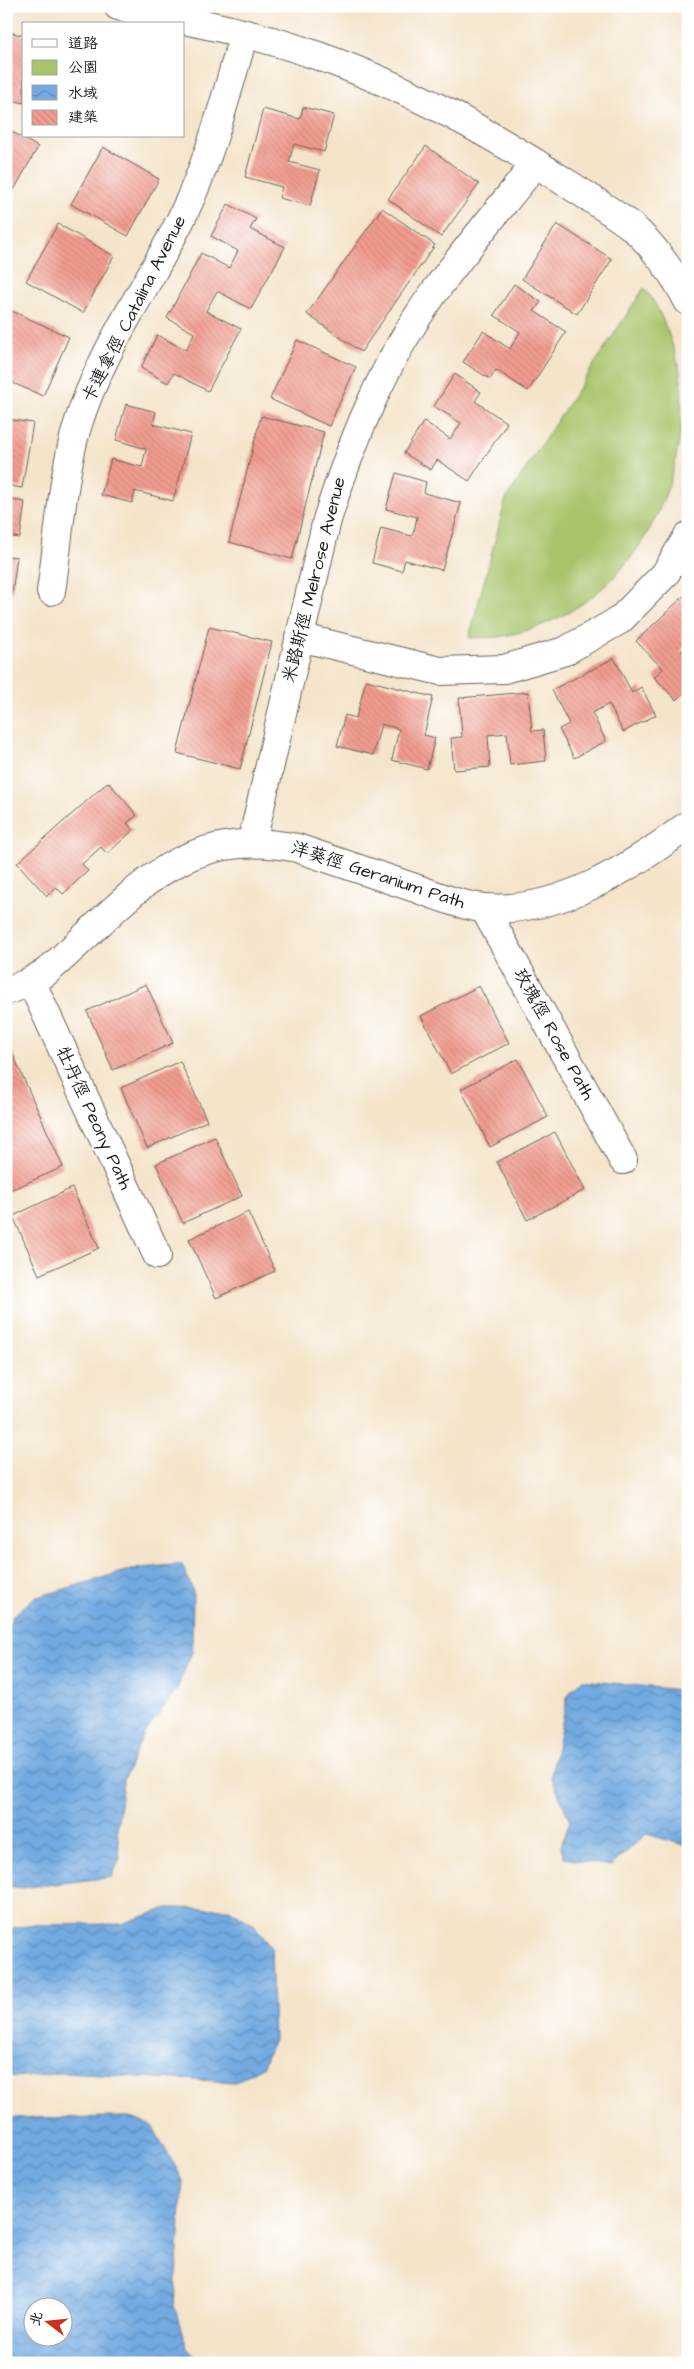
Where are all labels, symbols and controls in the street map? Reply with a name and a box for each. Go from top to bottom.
legend [22,22,185,138]
text: 道路 [68,33,98,54]
text: 公園 [68,57,98,78]
text: 水域 [68,83,98,104]
text: 建築 [68,107,98,128]
street label: 卡連拿徑 Catalina Avenue [76,211,192,407]
street label: 米路斯徑 Melrose Avenue [276,474,352,685]
street label: 洋葵徑 Geranium Path [288,835,468,915]
street label: 玫瑰徑 Rose Path [507,964,601,1104]
street label: 牡丹徑 Peony Path [49,1042,138,1194]
north arrow [22,2296,72,2346]
text: 北 [25,2309,48,2328]

